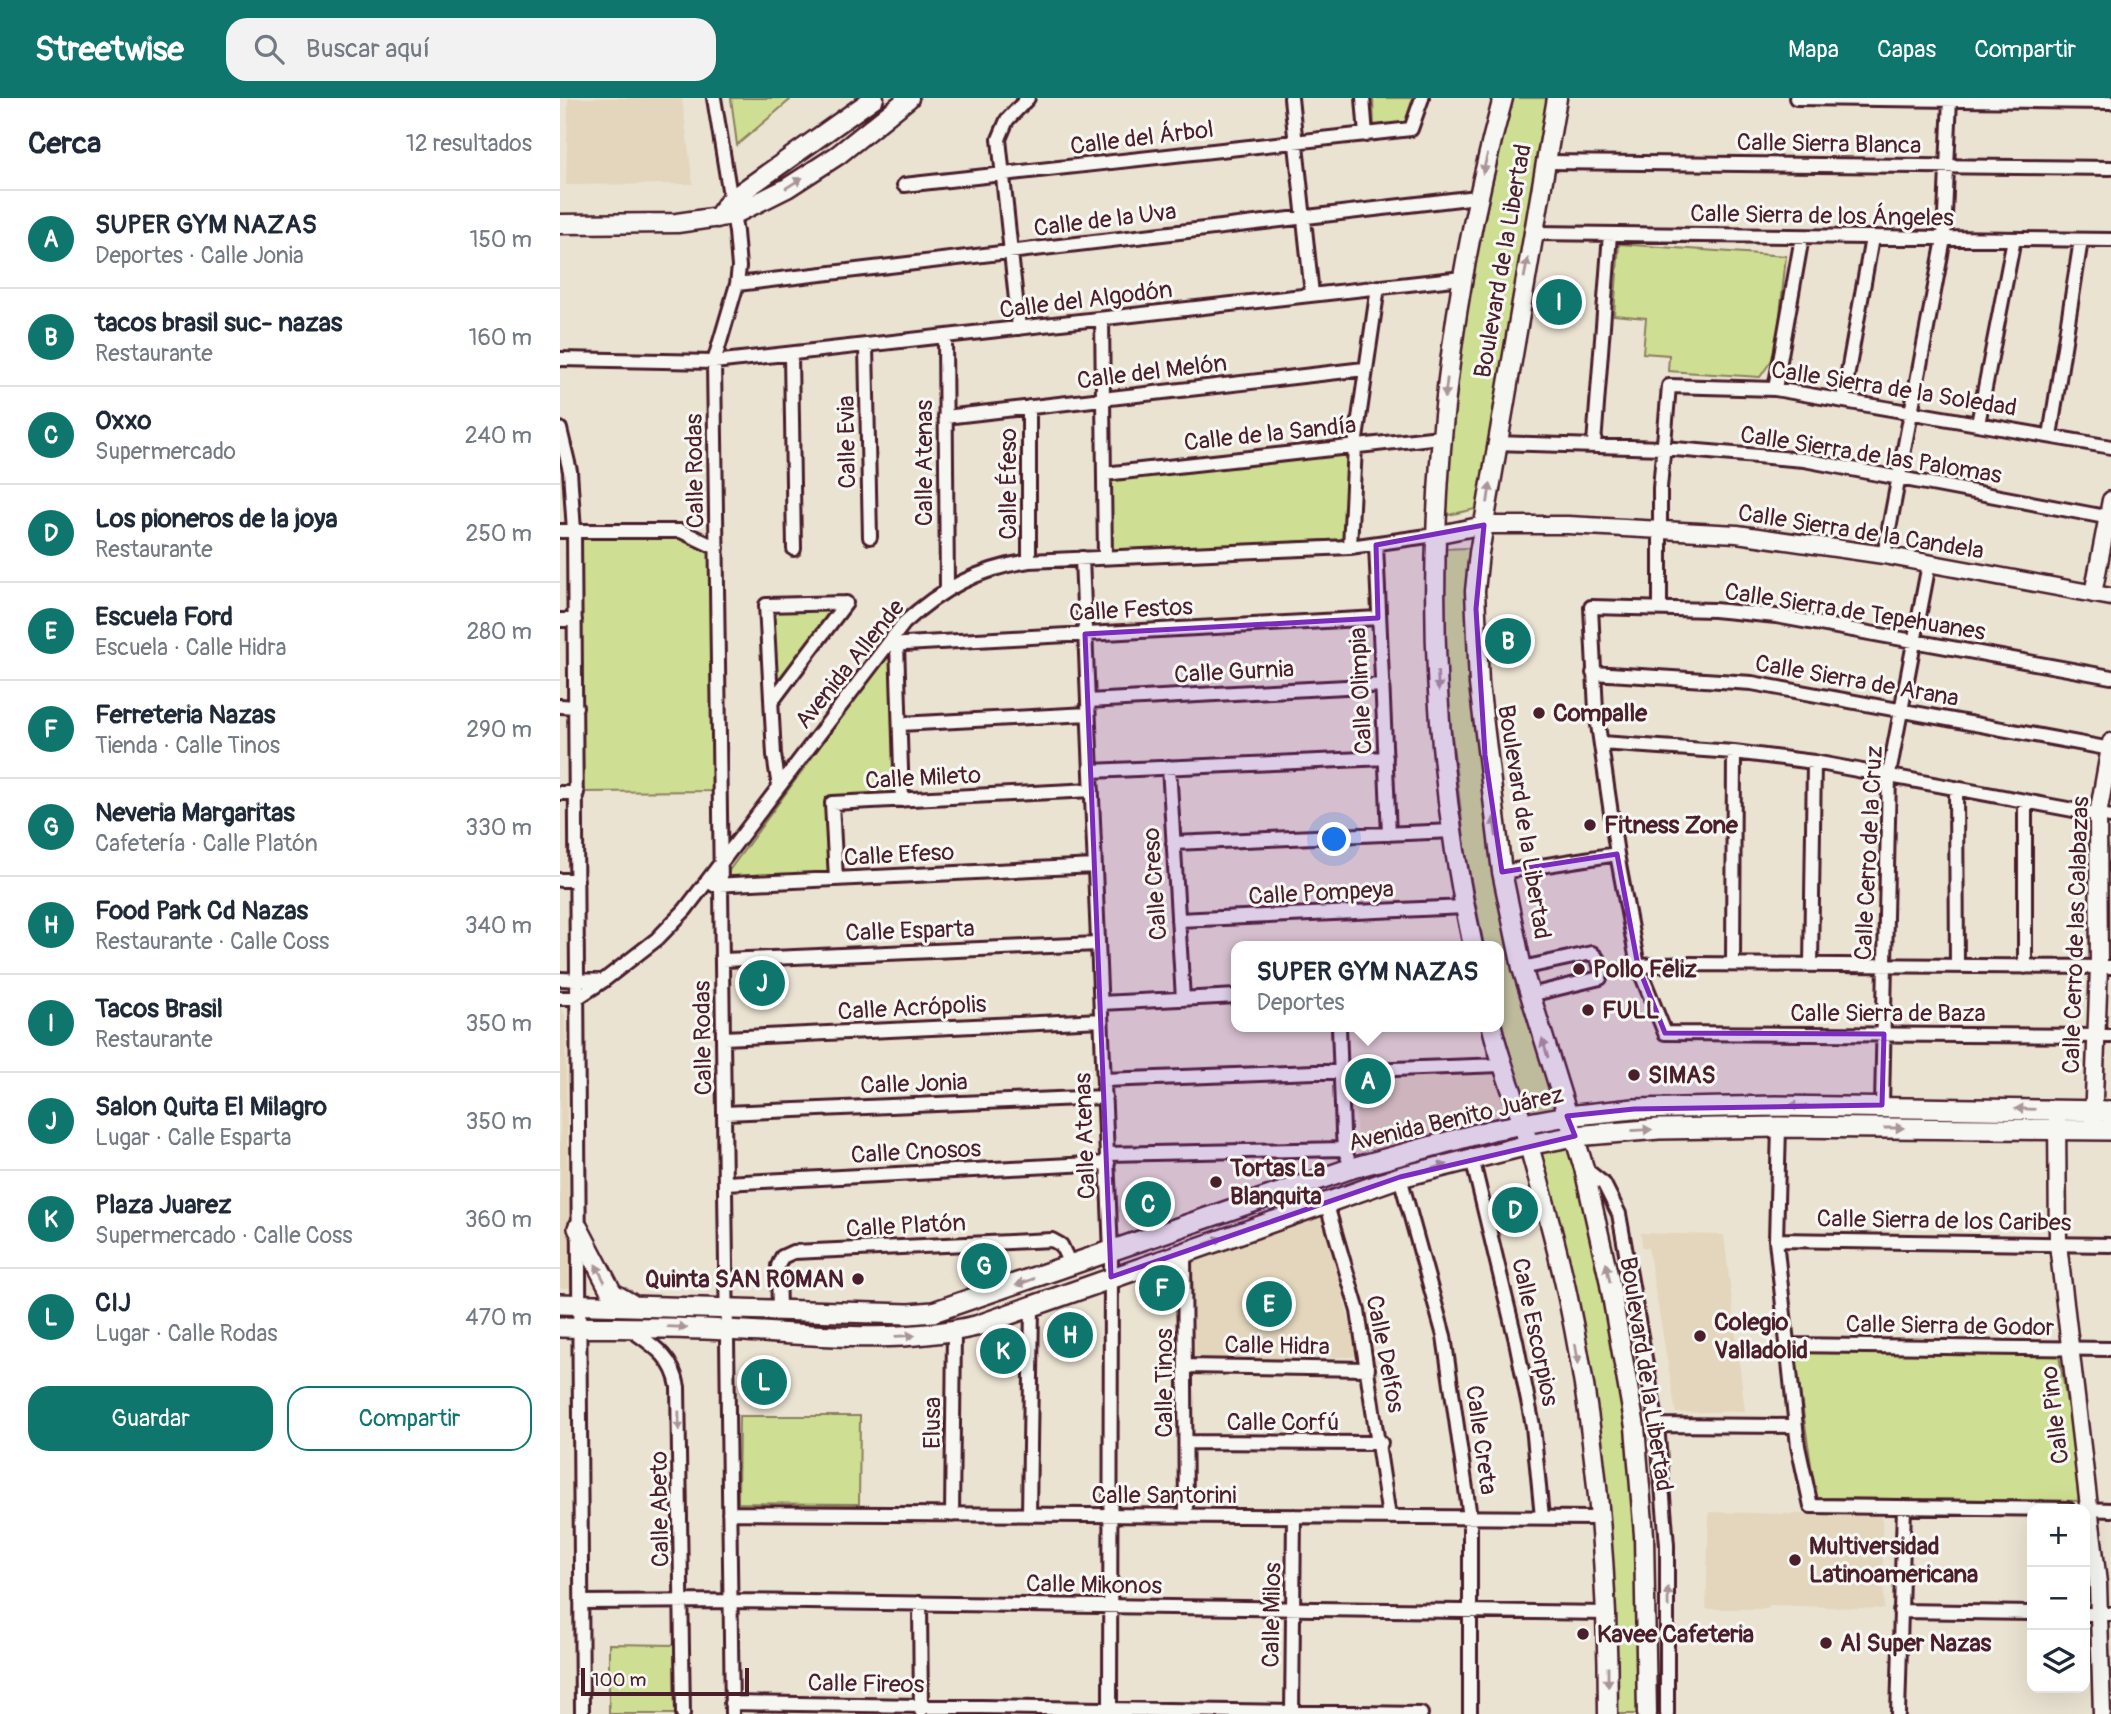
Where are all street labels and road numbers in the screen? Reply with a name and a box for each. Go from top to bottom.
street label: Calle del Árbol [1069,115,1215,161]
street label: Calle Sierra Blanca [1736,128,1922,160]
street label: Boulevard de la Libertad [1468,142,1538,380]
street label: Calle de la Uva [1032,197,1178,243]
street label: Calle Sierra de los Ángeles [1690,199,1954,233]
street label: Calle del Algodón [998,275,1174,325]
street label: Calle del Melón [1075,348,1229,396]
street label: Calle Sierra de la Soledad [1769,355,2019,423]
street label: Calle Evia [832,395,862,489]
street label: Calle Atenas [910,399,939,526]
street label: Calle de la Sandía [1182,411,1358,457]
street label: Calle Rodas [679,413,711,529]
street label: Calle Sierra de las Palomas [1738,420,2004,490]
street label: Calle Éfeso [994,428,1023,540]
street label: Calle Sierra de la Candela [1736,498,1986,566]
street label: Calle Sierra de Tepehuanes [1722,577,1988,647]
street label: Calle Festos [1068,592,1194,628]
street label: Avenida Allende [789,593,911,735]
street label: Calle Olimpia [1343,627,1379,755]
street label: Calle Sierra de Arana [1753,649,1961,713]
street label: Calle Gurnia [1173,654,1295,690]
street label: Boulevard de la Libertad [1491,703,1557,941]
street label: Calle Cerro de la Cruz [1849,745,1889,961]
street label: Calle Mileto [864,760,982,796]
street label: Calle Cerro de las Calabazas [2057,795,2095,1074]
street label: Calle Creso [1137,827,1173,941]
street label: Calle Efeso [843,838,955,872]
street label: Calle Pompeya [1247,875,1395,911]
street label: Calle Esparta [845,914,975,948]
street label: Calle Rodas [687,980,719,1096]
street label: Calle Acrópolis [837,990,987,1026]
street label: Calle Sierra de Baza [1790,999,1986,1028]
street label: Calle Jonia [860,1068,968,1100]
street label: Calle Atenas [1068,1072,1102,1200]
street label: Avenida Benito Juárez [1346,1080,1566,1158]
street label: Calle Cnosos [850,1134,982,1170]
street label: Calle Sierra de los Caribes [1816,1204,2072,1238]
street label: Calle Platón [845,1208,967,1244]
street label: Calle Escorpios [1505,1255,1565,1409]
street label: Boulevard de la Libertad [1613,1255,1679,1493]
street label: Calle Delfos [1359,1293,1411,1415]
street label: Calle Sierra de Godor [1845,1310,2055,1342]
street label: Calle Tinos [1150,1328,1179,1438]
street label: Calle Hidra [1224,1331,1330,1361]
street label: Calle Pino [2035,1364,2075,1466]
street label: Calle Creta [1459,1384,1503,1496]
street label: Elusa [918,1397,947,1449]
street label: Calle Corfú [1227,1408,1339,1437]
street label: Calle Abeto [644,1451,676,1567]
street label: Calle Santorini [1091,1481,1237,1510]
street label: Calle Milos [1257,1562,1287,1668]
street label: Calle Mikonos [1026,1569,1163,1601]
street label: Calle Fireos [807,1668,925,1700]

